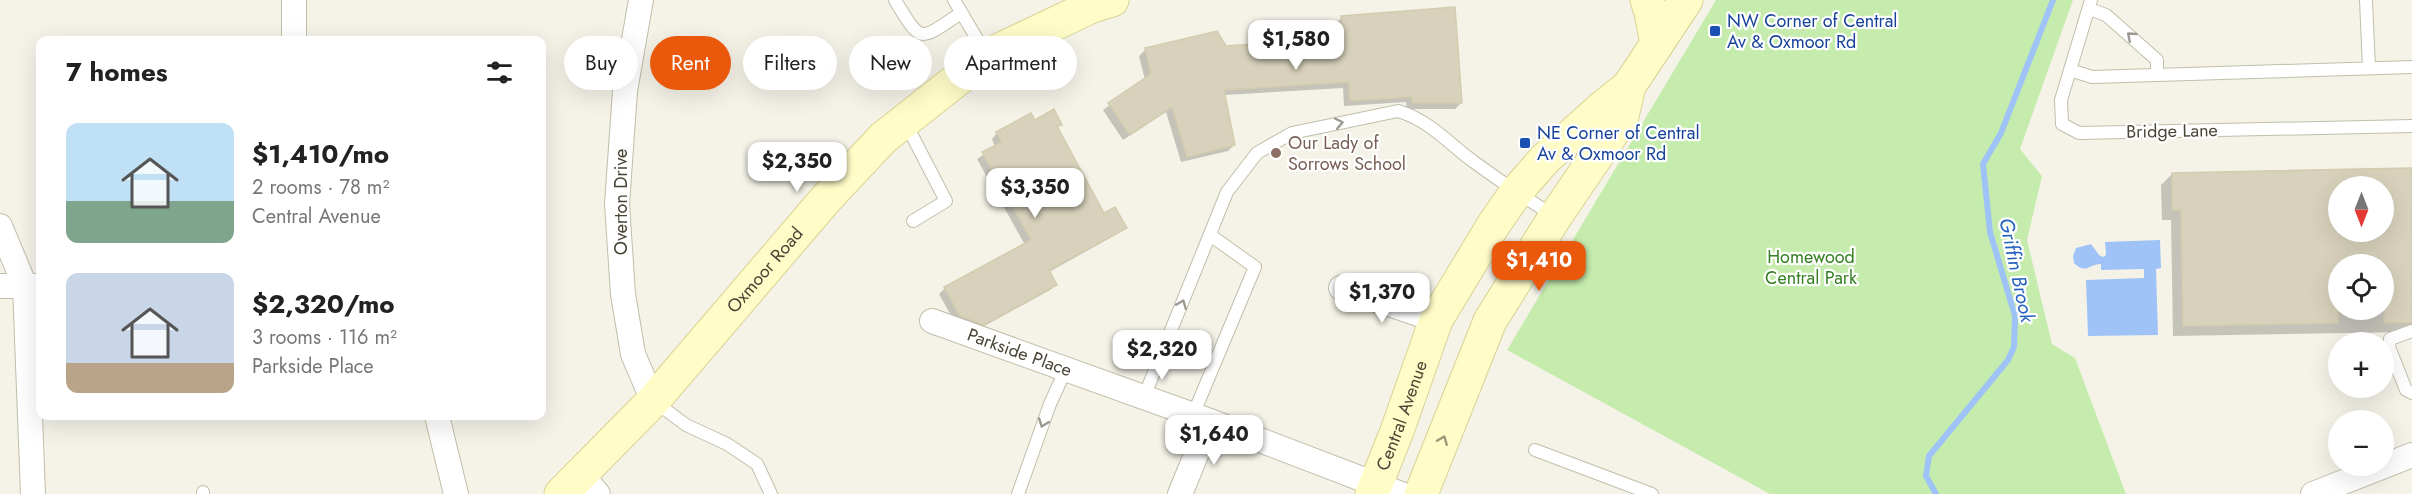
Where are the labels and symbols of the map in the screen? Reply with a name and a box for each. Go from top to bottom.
place label: NW Corner of Central Av & Oxmoor Rd [1727,8,1898,55]
pin: $1,580 [1247,20,1345,71]
marker: NW Corner of Central Av & Oxmoor Rd [1708,24,1722,38]
one-way arrow [2127,32,2137,43]
one-way arrow [1333,117,1343,130]
street label: Bridge Lane [2126,117,2218,145]
place label: NE Corner of Central Av & Oxmoor Rd [1537,120,1700,167]
place label: Our Lady of Sorrows School [1288,130,1406,177]
marker: NE Corner of Central Av & Oxmoor Rd [1518,136,1532,150]
pin: $2,350 [748,142,846,193]
marker: Our Lady of Sorrows School [1269,146,1283,160]
street label: Overton Drive [608,149,634,255]
pin: $3,350 [986,168,1084,219]
north arrow [2328,176,2394,242]
water label: Griffin Brook [1991,215,2042,326]
street label: Oxmoor Road [721,221,809,319]
pin: $1,410 [1490,241,1588,292]
park label: Homewood Central Park [1765,244,1857,291]
pin: $1,370 [1333,273,1431,324]
one-way arrow [1175,299,1187,310]
street label: Parkside Place [964,322,1075,383]
pin: $2,320 [1113,330,1211,381]
street label: Central Avenue [1370,357,1434,475]
pin: $1,640 [1165,415,1263,466]
one-way arrow [1038,417,1051,428]
one-way arrow [1436,435,1448,446]

